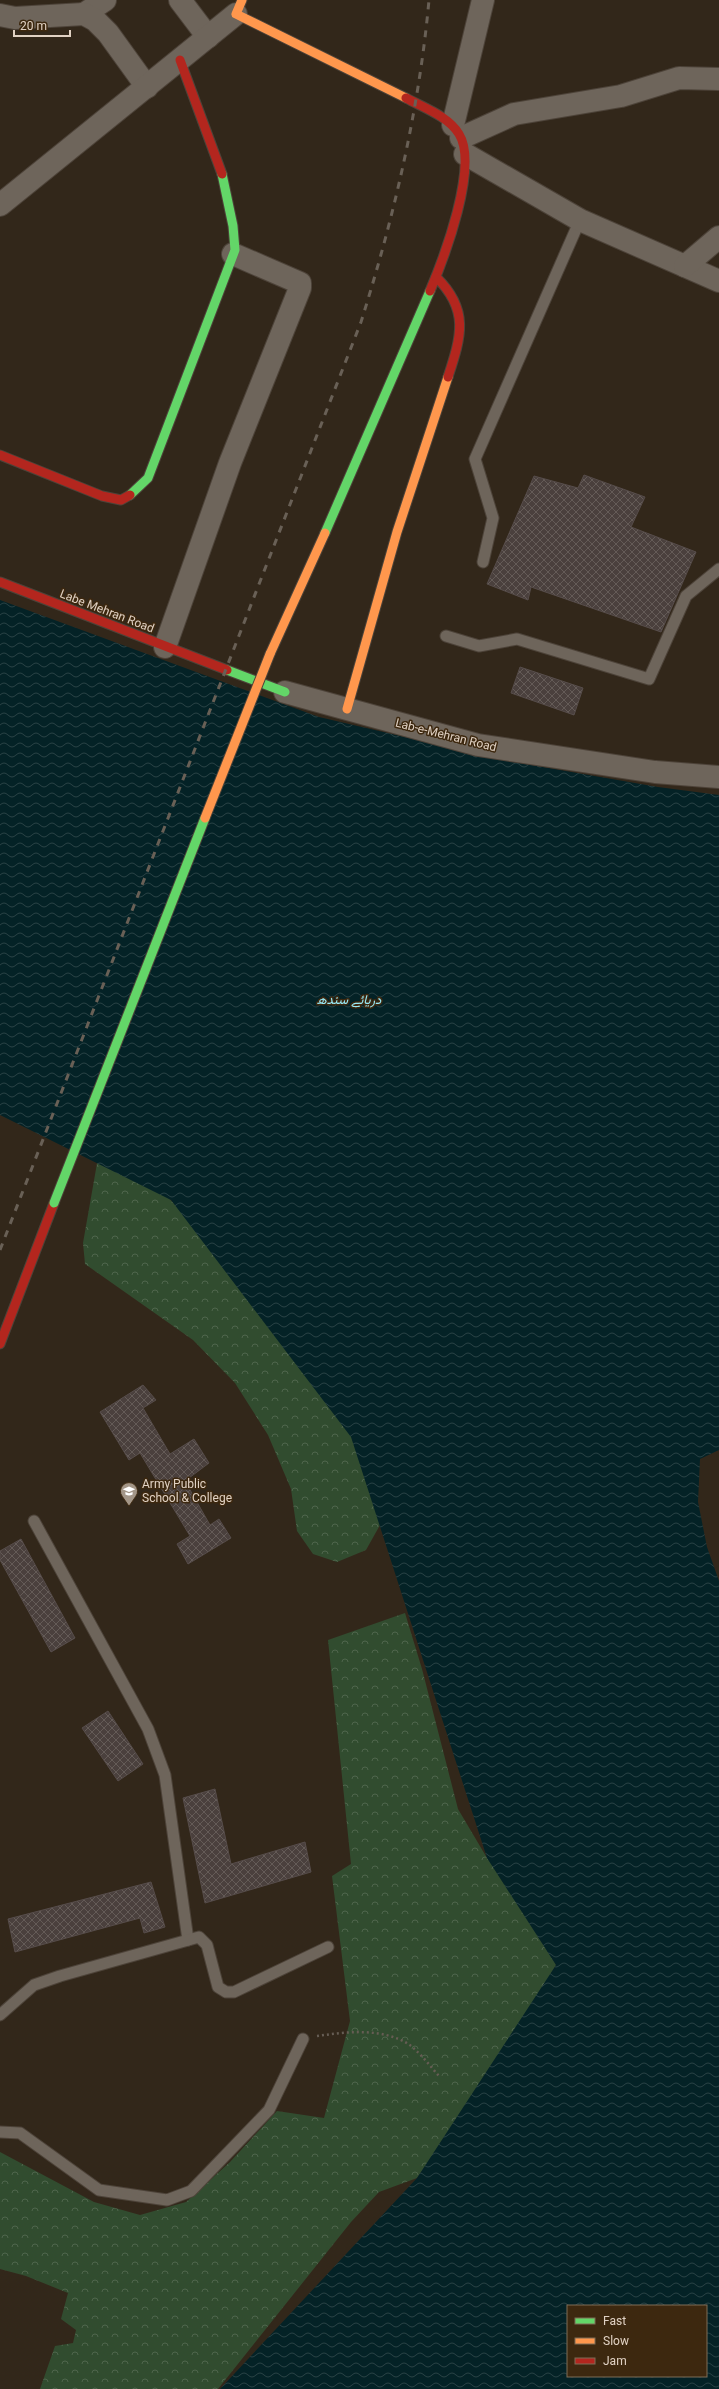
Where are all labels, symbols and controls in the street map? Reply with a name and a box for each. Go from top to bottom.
scale bar [14,12,70,38]
text: 20 m [20,19,47,33]
street label: Labe Mehran Road [58,587,156,635]
street label: Lab-e-Mehran Road [394,716,498,754]
water label: دریائے سندھ [317,992,382,1008]
place label: Army Public School & College [142,1477,232,1505]
school or university icon: Army Public School & College [119,1481,139,1506]
legend [567,2305,707,2377]
text: Fast [603,2314,626,2328]
text: Slow [603,2334,629,2348]
text: Jam [603,2354,627,2368]

